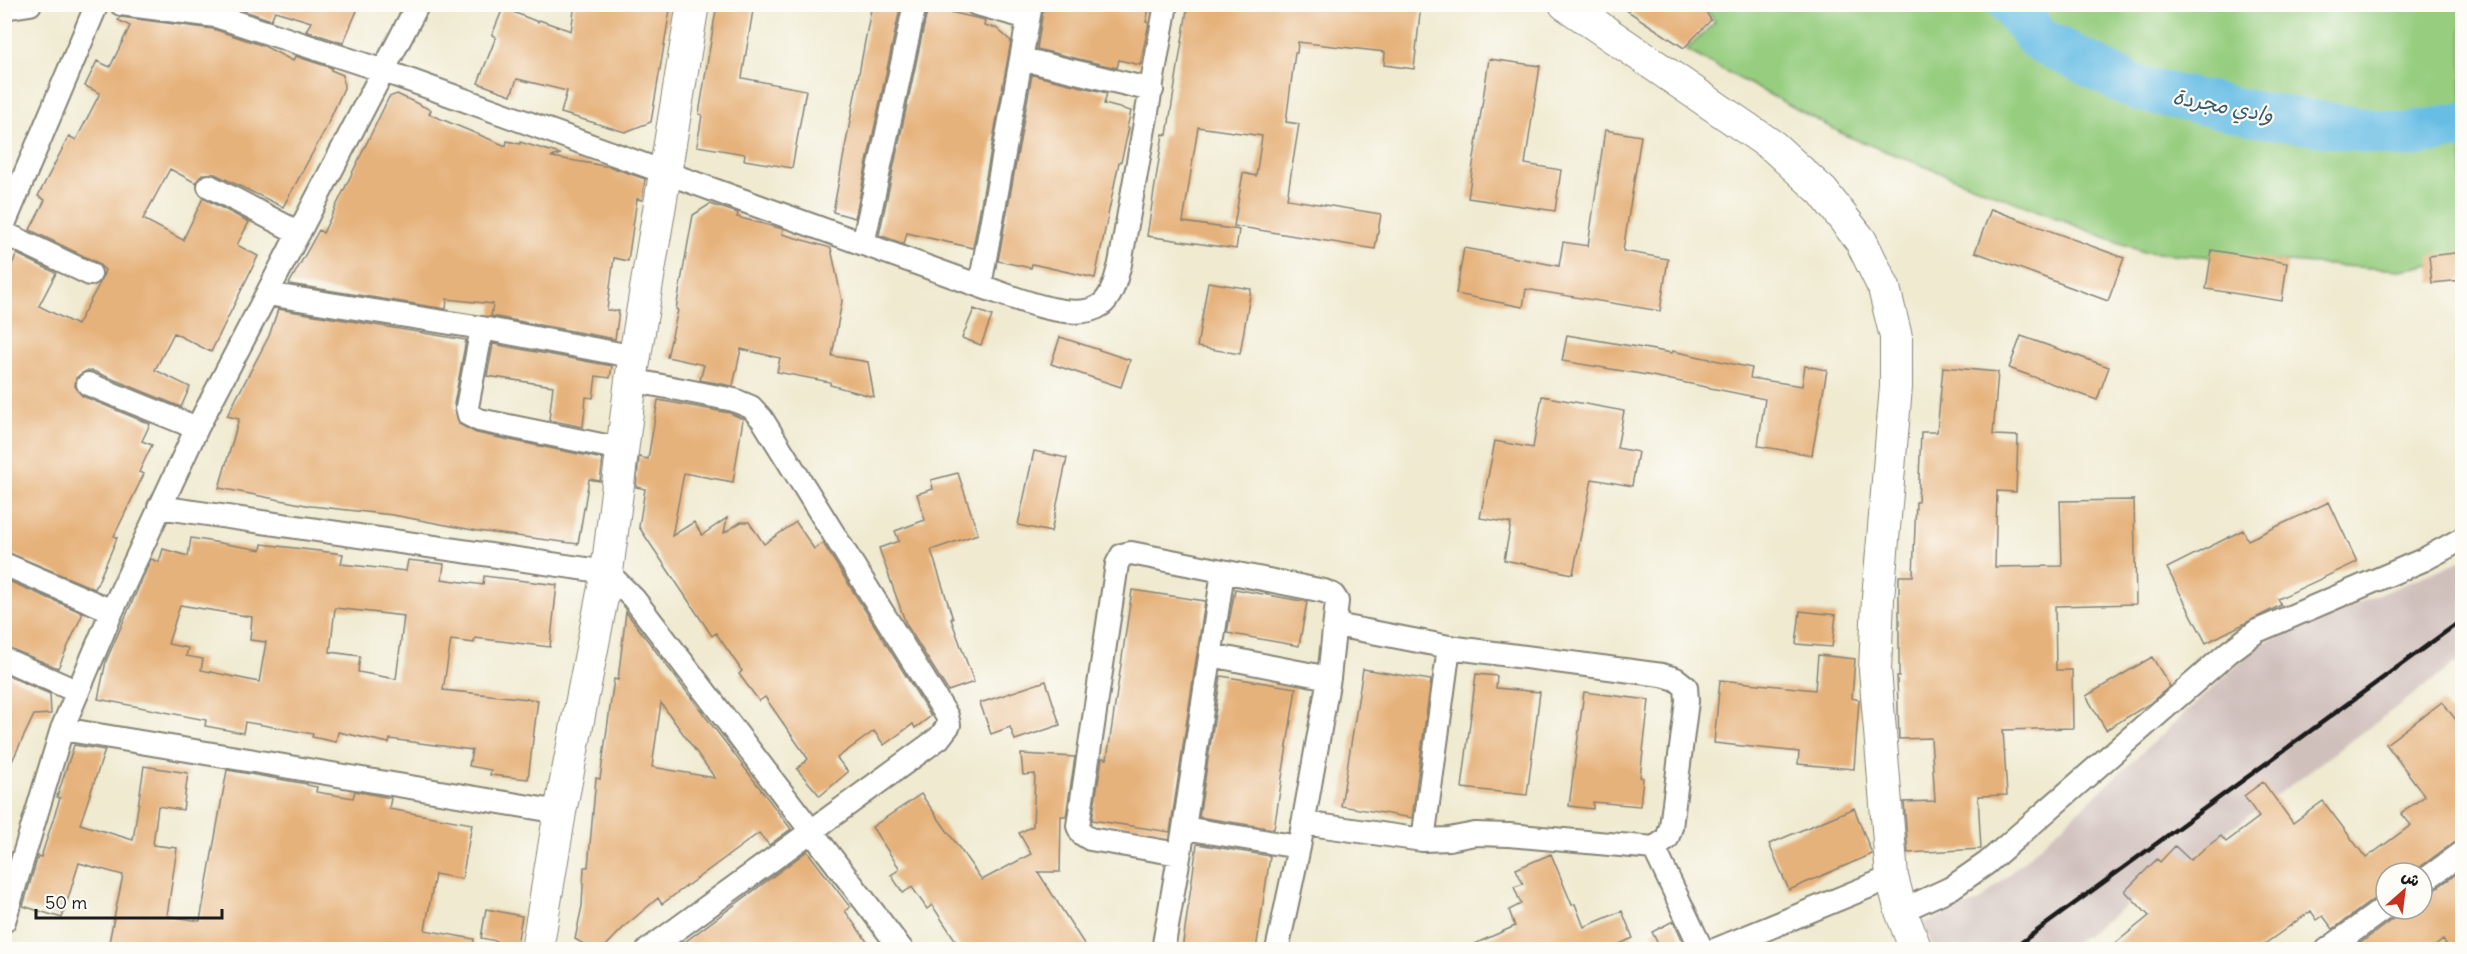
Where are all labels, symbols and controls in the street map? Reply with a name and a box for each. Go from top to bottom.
water label: وادي مجردة [2170,83,2276,130]
north arrow [2374,861,2434,921]
text: ش [2399,865,2424,891]
scale bar [36,882,222,920]
text: 50 m [45,891,87,914]

